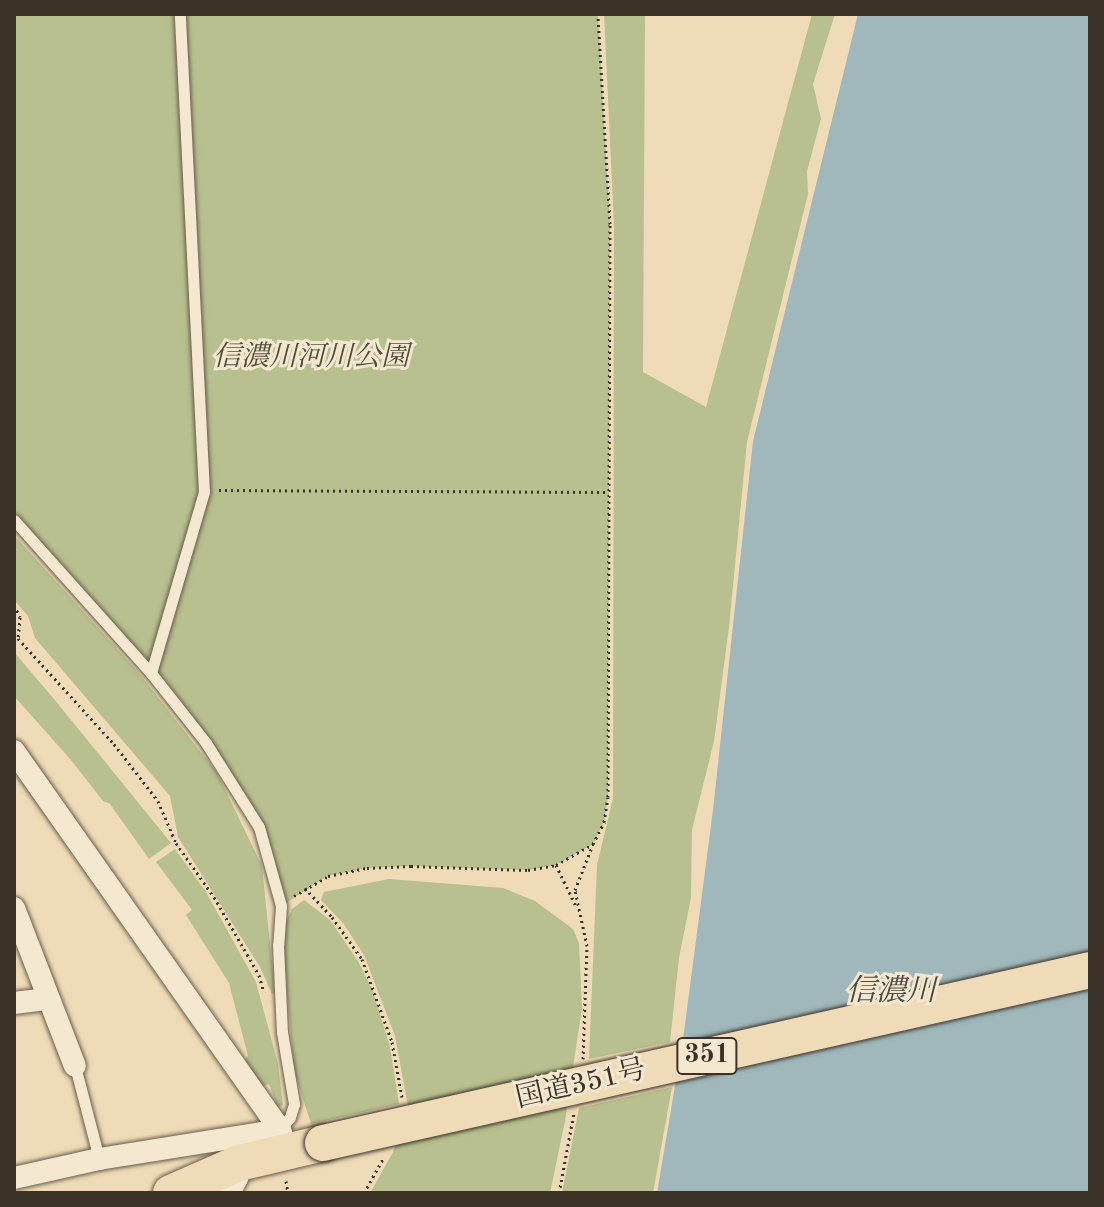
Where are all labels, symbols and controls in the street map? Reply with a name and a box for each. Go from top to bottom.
park label: 信濃川河川公園 [213,341,409,375]
water label: 信濃川 [846,974,936,1010]
road number: 351 [675,1034,739,1078]
street label: 国道351号 [513,1054,649,1116]

